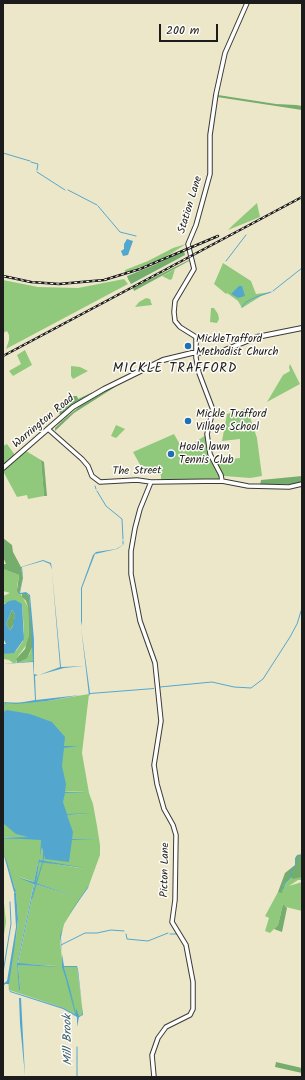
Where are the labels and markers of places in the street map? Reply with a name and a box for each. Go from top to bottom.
place label: MickleTrafford Methodist Church [196,333,278,359]
marker: MickleTrafford Methodist Church [183,341,193,351]
place label: Mickle Trafford Village School [196,408,266,434]
marker: Mickle Trafford Village School [183,416,193,426]
place label: Hoole lawn Tennis Club [179,441,234,467]
marker: Hoole lawn Tennis Club [166,449,176,459]

